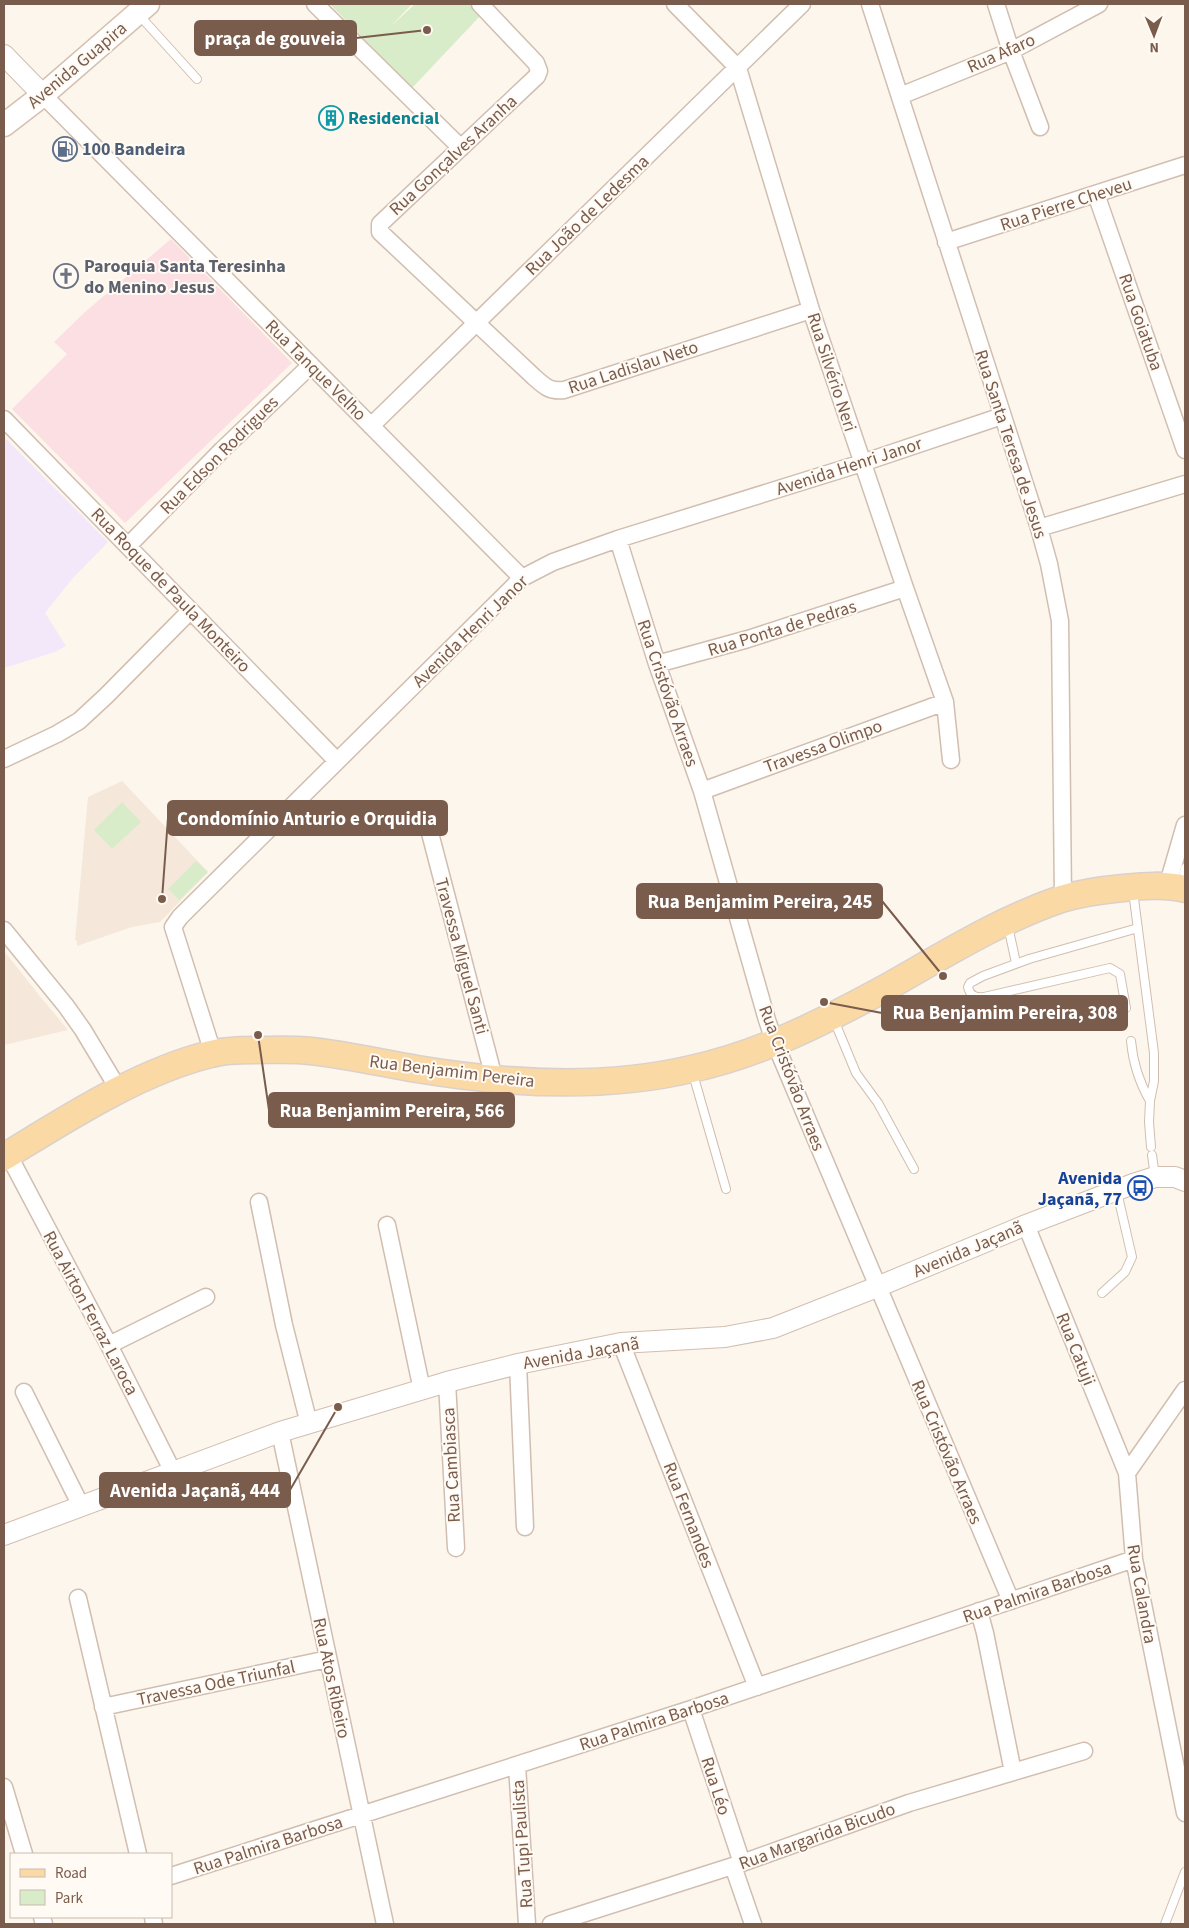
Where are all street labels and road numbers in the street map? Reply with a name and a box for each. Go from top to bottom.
street label: Avenida Guapira [22,16,133,115]
street label: Rua Afaro [963,27,1039,80]
street label: Rua Gonçalves Aranha [384,89,523,221]
street label: Rua João de Ledesma [520,150,655,281]
street label: Rua Pierre Cheveu [997,171,1135,238]
street label: Rua Goiatuba [1112,270,1169,374]
street label: Rua Silvério Neri [800,309,863,435]
street label: Rua Tanque Velho [259,314,372,427]
street label: Rua Ladislau Neto [565,335,701,400]
street label: Rua Santa Teresa de Jesus [968,347,1053,542]
street label: Rua Edson Rodrigues [154,390,284,520]
street label: Avenida Henri Janor [773,431,926,502]
street label: Rua Roque de Paula Monteiro [85,502,256,678]
street label: Avenida Henri Janor [407,569,534,693]
street label: Rua Ponta de Pedras [705,594,859,663]
street label: Rua Cristóvão Arraes [631,616,704,770]
street label: Travessa Olimpo [760,713,886,779]
street label: Travessa Miguel Santi [429,875,494,1037]
street label: Rua Cristóvão Arraes [752,1002,831,1155]
street label: Rua Benjamim Pereira [368,1049,536,1094]
street label: Avenida Jaçanã [909,1215,1027,1284]
street label: Rua Airton Ferraz Laroca [37,1227,145,1400]
street label: Rua Catuji [1050,1309,1101,1389]
street label: Avenida Jaçanã [521,1331,641,1376]
street label: Rua Cristóvão Arraes [905,1376,988,1528]
street label: Rua Cambiasca [436,1407,467,1523]
street label: Rua Fernandes [657,1459,720,1572]
street label: Rua Calandra [1120,1542,1163,1646]
street label: Rua Palmira Barbosa [959,1555,1115,1630]
street label: Rua Atos Ribeiro [307,1615,356,1741]
street label: Travessa Ode Triunfal [135,1655,297,1712]
street label: Rua Palmira Barbosa [576,1686,732,1757]
street label: Rua Léo [694,1754,737,1819]
street label: Rua Tupi Paulista [506,1779,539,1909]
street label: Rua Margarida Bicudo [735,1797,899,1876]
street label: Rua Palmira Barbosa [190,1810,346,1881]

